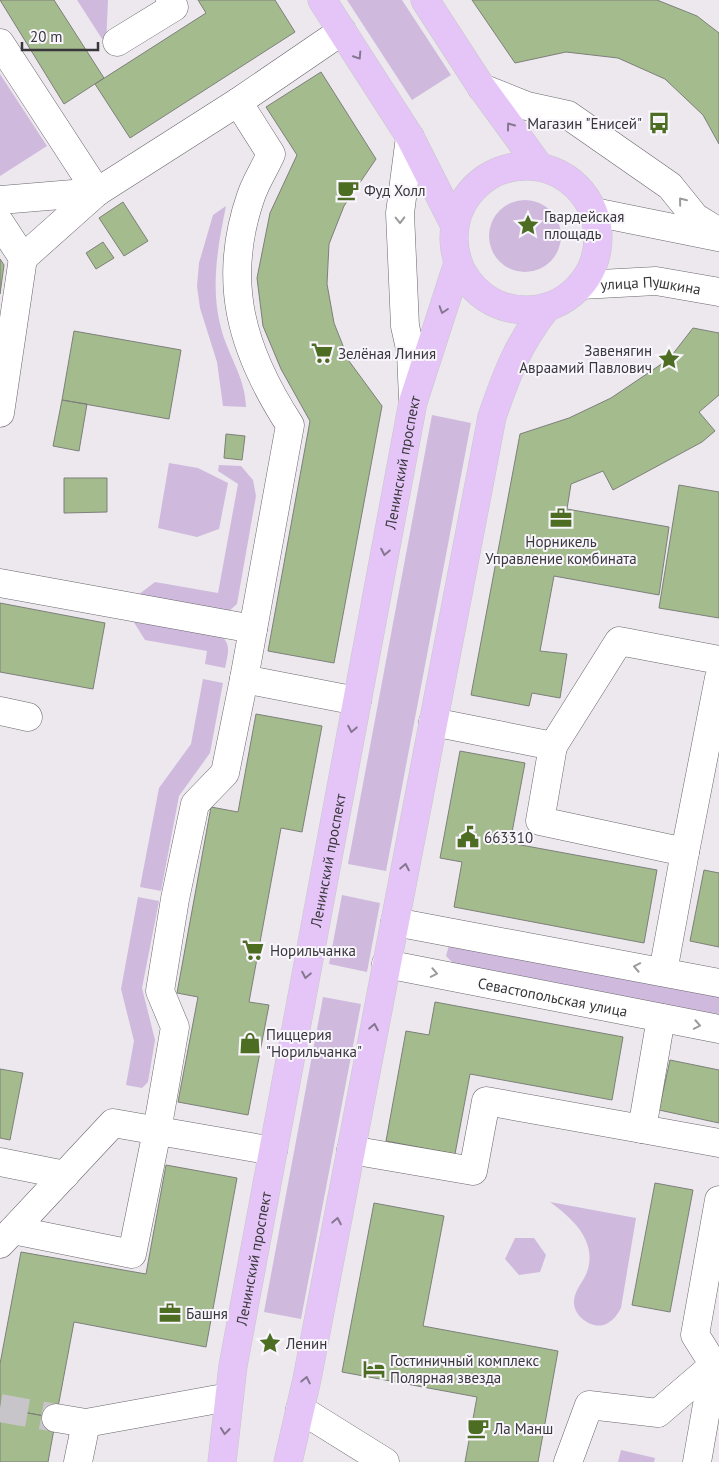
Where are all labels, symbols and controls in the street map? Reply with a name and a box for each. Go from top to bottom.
scale bar [22,20,99,52]
text: 20 m [30,27,63,46]
one-way arrow [351,50,361,59]
bus stop icon: Магазин "Енисей" [646,110,672,136]
place label: Магазин "Енисей" [527,114,642,133]
one-way arrow [507,122,516,132]
cafe icon: Фуд Холл [335,177,361,203]
place label: Фуд Холл [364,181,426,200]
one-way arrow [680,198,688,207]
place label: Гвардейская площадь [544,207,624,243]
place icon: Гвардейская площадь [515,212,541,238]
one-way arrow [395,216,405,224]
street label: улица Пушкина [600,271,702,298]
one-way arrow [438,305,448,313]
supermarket icon: Зелёная Линия [309,340,335,366]
place label: Завенягин Авраамий Павлович [519,341,652,377]
place label: Зелёная Линия [338,344,436,363]
place icon: Завенягин Авраамий Павлович [656,346,682,372]
street label: Ленинский проспект [380,393,424,532]
office icon: Норникель Управление комбината [548,505,574,531]
place label: Норникель Управление комбината [485,532,637,568]
one-way arrow [380,548,391,557]
one-way arrow [347,725,357,734]
street label: Ленинский проспект [305,792,349,930]
public building icon: 663310 [455,824,481,850]
place label: 663310 [484,828,533,847]
one-way arrow [400,863,410,872]
supermarket icon: Норильчанка [240,937,266,963]
place label: Норильчанка [270,941,356,960]
one-way arrow [632,963,641,973]
one-way arrow [430,968,439,978]
one-way arrow [301,971,311,979]
street label: Севастопольская улица [476,973,629,1020]
one-way arrow [693,1019,701,1029]
one-way arrow [369,1022,379,1031]
place label: Пиццерия "Норильчанка" [266,1025,362,1061]
shop icon: Пиццерия "Норильчанка" [237,1030,263,1056]
street label: Ленинский проспект [231,1190,275,1328]
one-way arrow [331,1216,342,1225]
office icon: Башня [157,1300,183,1326]
place label: Башня [186,1304,228,1323]
place icon: Ленин [257,1330,283,1356]
place label: Ленин [285,1334,327,1353]
place label: Гостиничный комплекс Полярная звезда [390,1351,539,1387]
hotel icon: Гостиничный комплекс Полярная звезда [361,1356,387,1382]
one-way arrow [300,1376,311,1385]
cafe icon: Ла Манш [465,1415,491,1441]
place label: Ла Манш [493,1419,553,1438]
one-way arrow [220,1428,231,1436]

